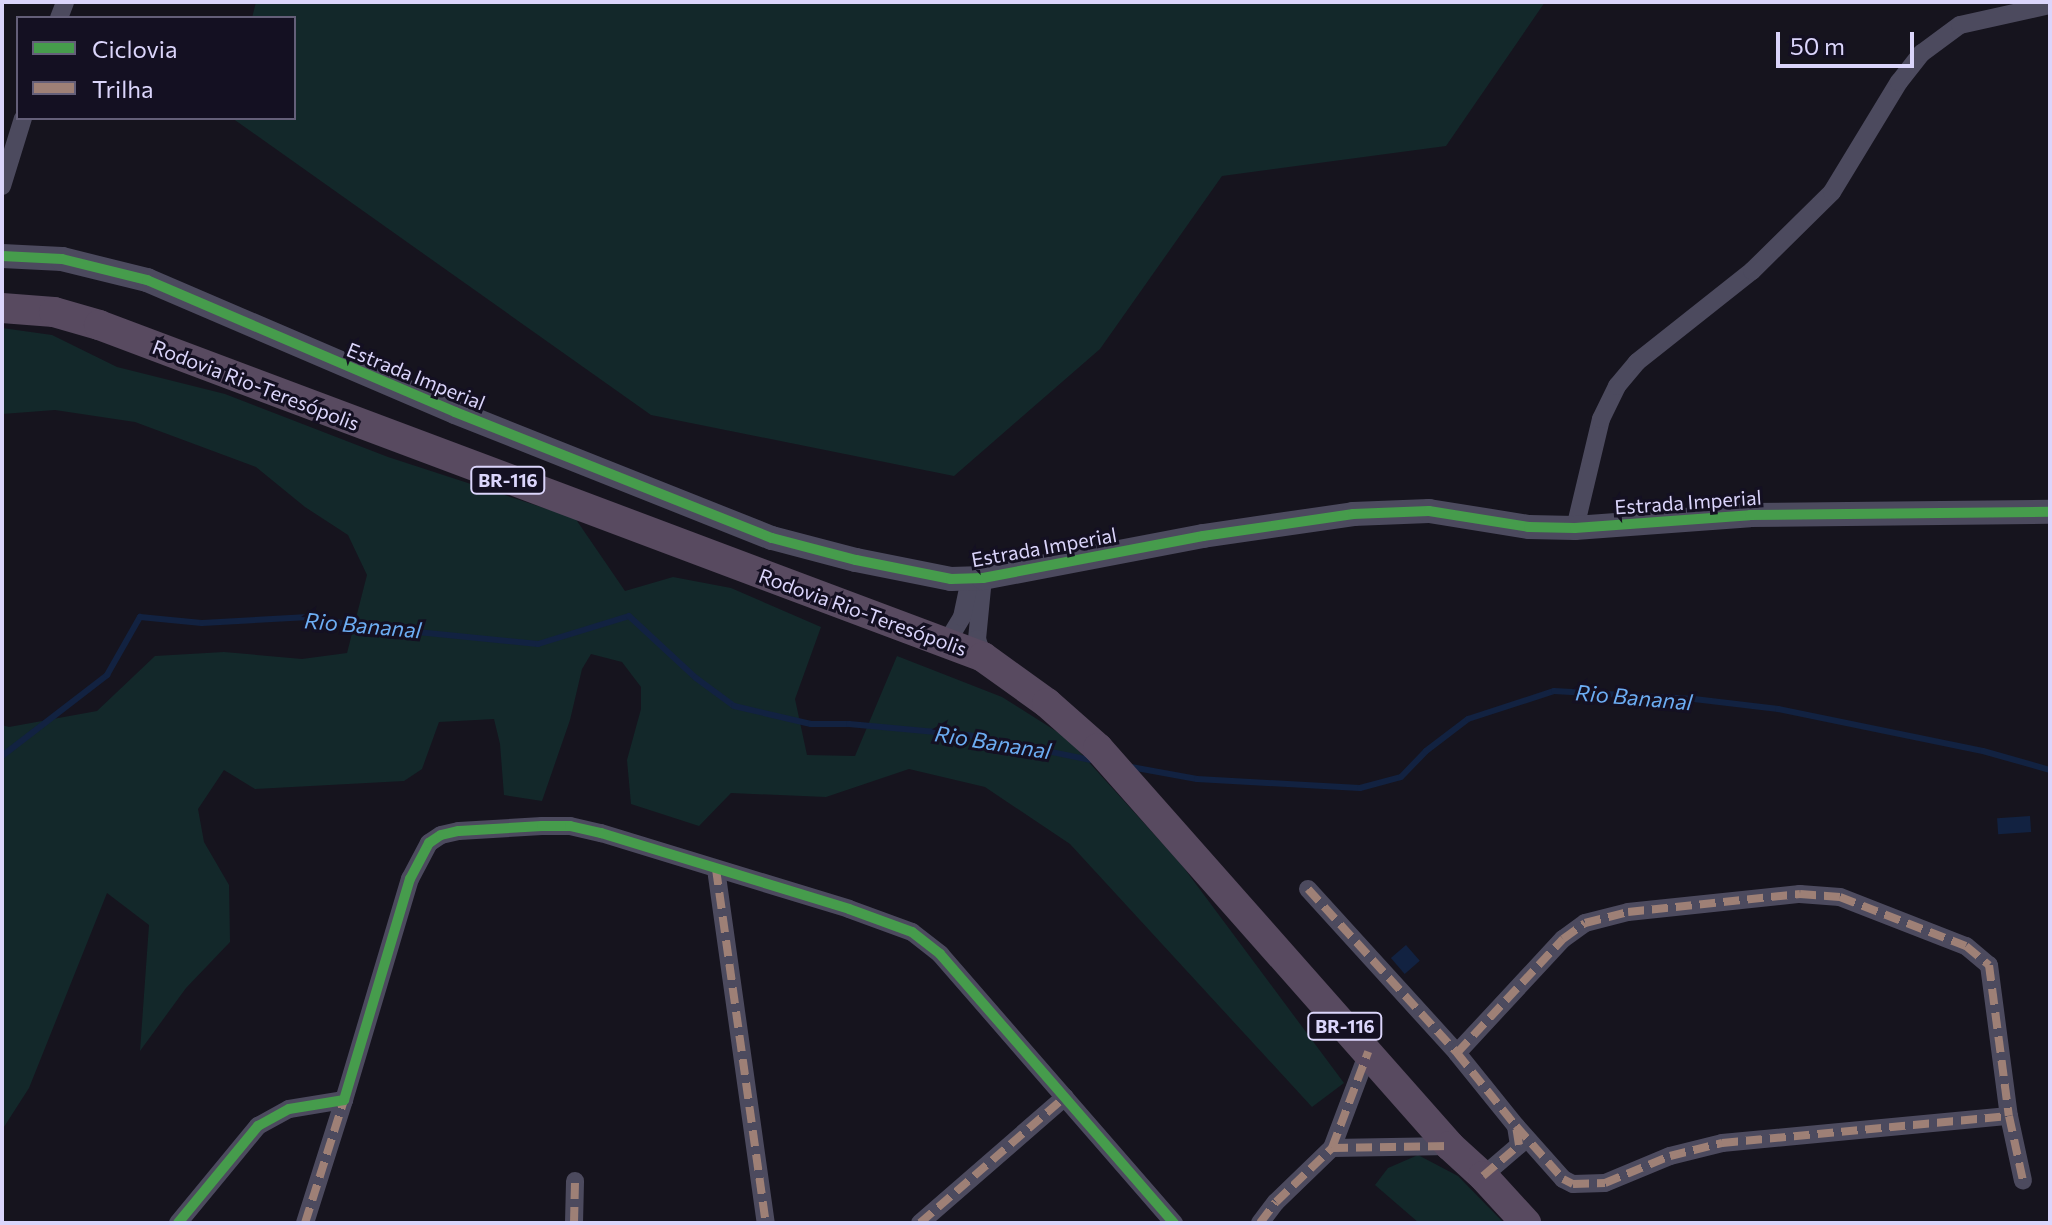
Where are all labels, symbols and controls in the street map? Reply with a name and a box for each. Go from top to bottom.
legend [16,16,296,120]
scale bar [1780,16,1918,66]
text: 50 m [1790,31,1845,60]
text: Ciclovia [92,34,178,63]
text: Trilha [92,74,154,103]
street label: Rodovia Rio-Teresópolis [149,334,363,436]
street label: Estrada Imperial [343,337,489,415]
road number: BR-116 [470,466,546,494]
street label: Estrada Imperial [1614,485,1762,519]
street label: Estrada Imperial [969,522,1119,572]
street label: Rodovia Rio-Teresópolis [756,563,970,661]
water label: Rio Bananal [303,607,423,643]
water label: Rio Bananal [1574,679,1694,715]
water label: Rio Bananal [933,720,1053,764]
road number: BR-116 [1307,1012,1383,1040]

